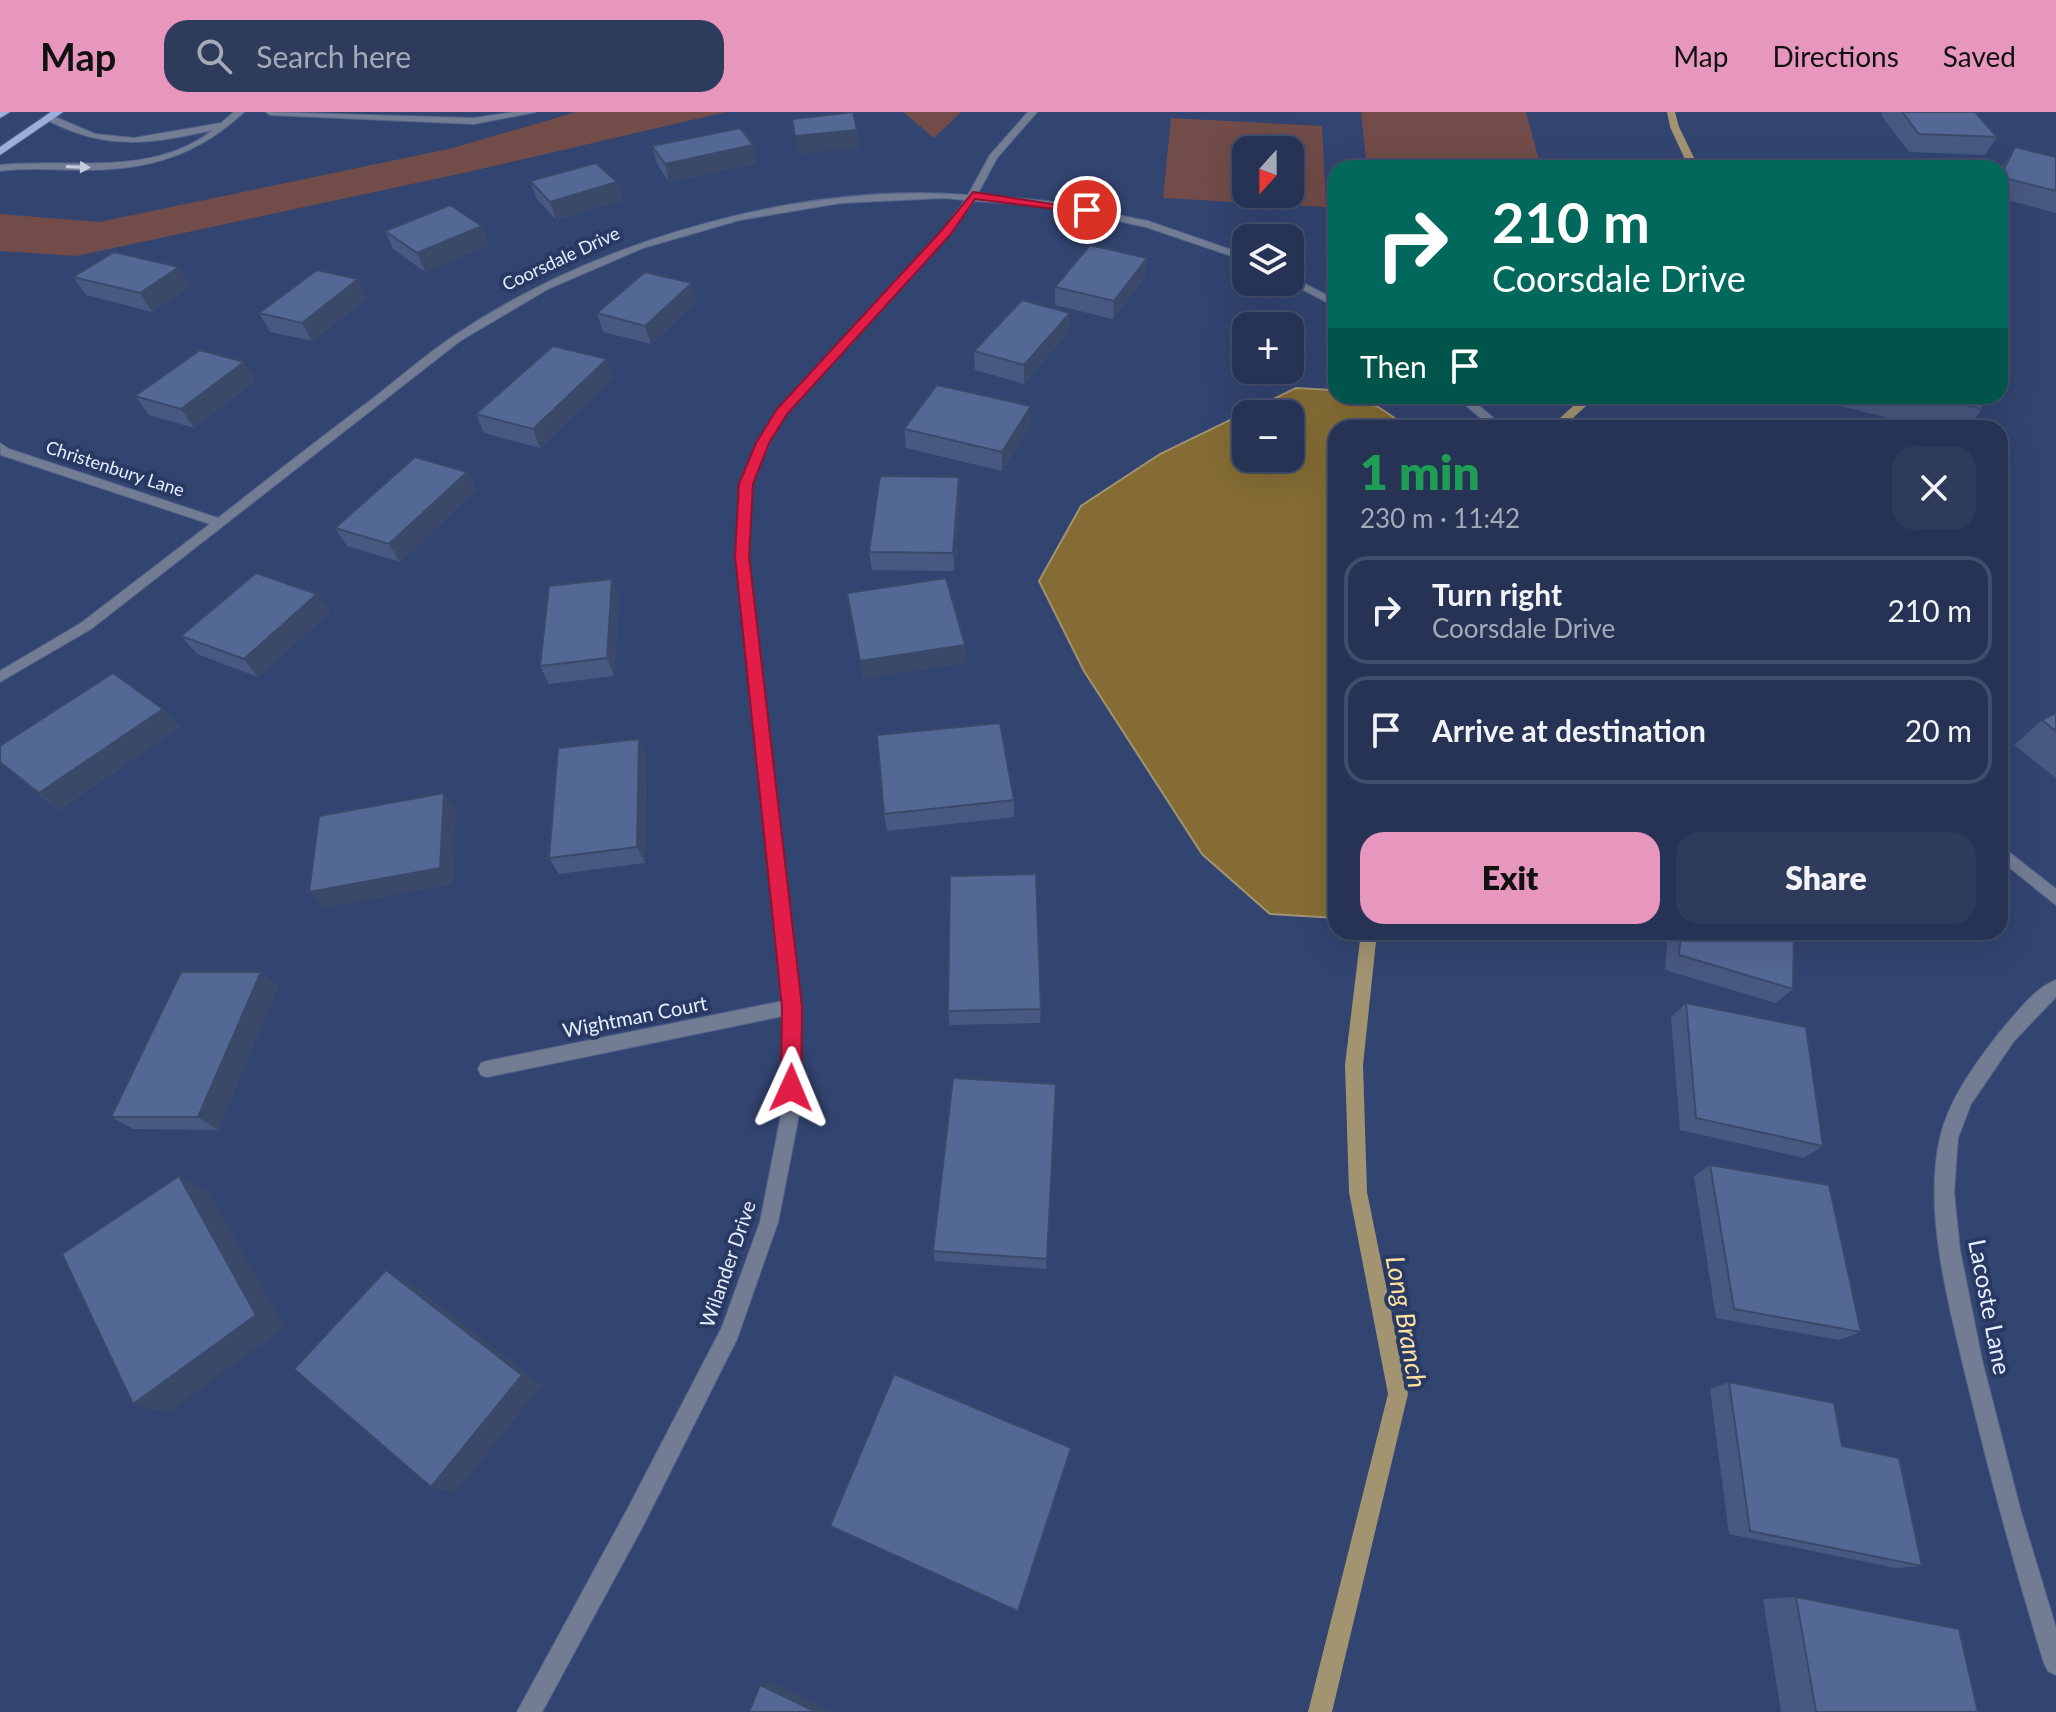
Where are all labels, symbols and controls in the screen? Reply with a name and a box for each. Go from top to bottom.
search box [164,20,724,92]
text: Map [40,33,116,79]
icon: search [192,34,236,78]
text: Search here [256,38,411,74]
text: Map [1673,39,1728,73]
text: Directions [1772,39,1899,73]
text: Saved [1943,39,2016,73]
north arrow [1232,136,1304,208]
map controls [1232,136,1304,472]
one-way arrow [66,160,91,173]
pin [1053,176,1121,244]
icon: arrive [1065,188,1109,232]
text: 210 m [1492,188,1650,255]
icon: right [1360,192,1464,296]
street label: Coorsdale Drive [498,221,623,295]
button: layers [1232,224,1304,296]
text: Coorsdale Drive [1492,256,1746,300]
button: + [1232,312,1304,384]
icon: arrive [1443,344,1487,388]
text: Then [1360,348,1427,384]
button: − [1232,400,1304,472]
street label: Christenbury Lane [43,435,187,501]
text: 1 min [1360,443,1480,500]
button: close [1892,446,1976,530]
text: 230 m · 11:42 [1360,502,1520,534]
text: Turn right [1432,576,1562,612]
icon: right [1364,588,1408,632]
text: 210 m [1887,592,1972,628]
text: Coorsdale Drive [1432,612,1615,644]
icon: arrive [1364,708,1408,752]
text: Arrive at destination [1432,712,1706,748]
text: 20 m [1905,712,1972,748]
button: Exit [1360,832,1660,924]
button: Share [1676,832,1976,924]
street label: Wightman Court [560,990,709,1042]
position arrow [749,1046,833,1130]
street label: Wilander Drive [694,1197,760,1330]
street label: Lacoste Lane [1963,1237,2018,1377]
water label: Long Branch [1380,1253,1434,1390]

